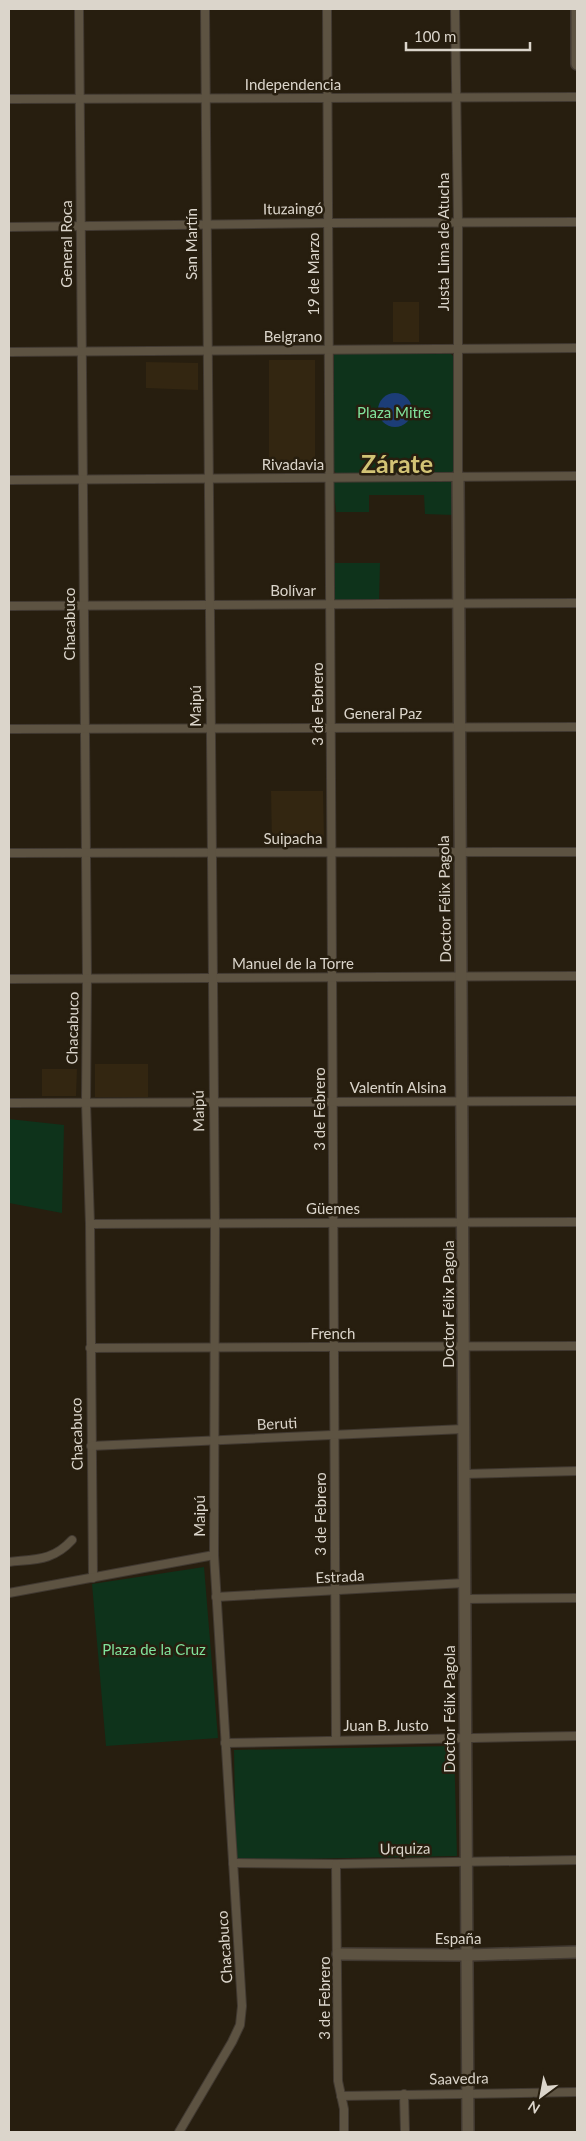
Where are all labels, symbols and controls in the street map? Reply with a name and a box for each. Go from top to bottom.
scale bar [406,20,530,52]
text: 100 m [414,27,456,45]
street label: Independencia [245,75,341,93]
street label: Justa Lima de Atucha [434,173,452,311]
street label: Ituzaingó [263,198,323,218]
street label: General Roca [57,200,75,288]
street label: San Martín [182,208,200,280]
street label: 19 de Marzo [304,232,322,316]
street label: Belgrano [264,327,322,345]
park label: Plaza Mitre [357,403,431,421]
district label: Zárate [361,448,433,478]
street label: Rivadavia [262,455,324,473]
street label: Bolívar [270,581,316,599]
street label: Chacabuco [60,588,78,660]
street label: 3 de Febrero [308,662,326,746]
street label: Maipú [186,685,204,727]
street label: General Paz [344,704,422,722]
street label: Suipacha [264,829,322,847]
street label: Doctor Félix Pagola [434,835,454,963]
street label: Manuel de la Torre [232,954,354,972]
street label: Chacabuco [62,991,82,1065]
street label: 3 de Febrero [310,1067,328,1151]
street label: Valentín Alsina [350,1078,446,1096]
street label: Maipú [189,1090,207,1132]
street label: Güemes [306,1199,360,1217]
street label: Doctor Félix Pagola [439,1240,457,1368]
street label: French [311,1324,355,1342]
street label: Chacabuco [66,1397,86,1471]
street label: Beruti [256,1413,298,1433]
street label: 3 de Febrero [311,1472,329,1556]
street label: Maipú [190,1495,208,1537]
street label: Estrada [315,1566,365,1586]
park label: Plaza de la Cruz [102,1640,206,1658]
street label: Doctor Félix Pagola [440,1645,458,1773]
street label: Juan B. Justo [343,1716,429,1734]
street label: Urquiza [380,1839,430,1857]
street label: Chacabuco [212,1910,236,1984]
street label: España [435,1929,481,1947]
street label: 3 de Febrero [315,1956,333,2040]
street label: Saavedra [429,2068,489,2088]
north arrow [516,2071,566,2121]
text: N [525,2097,543,2118]

